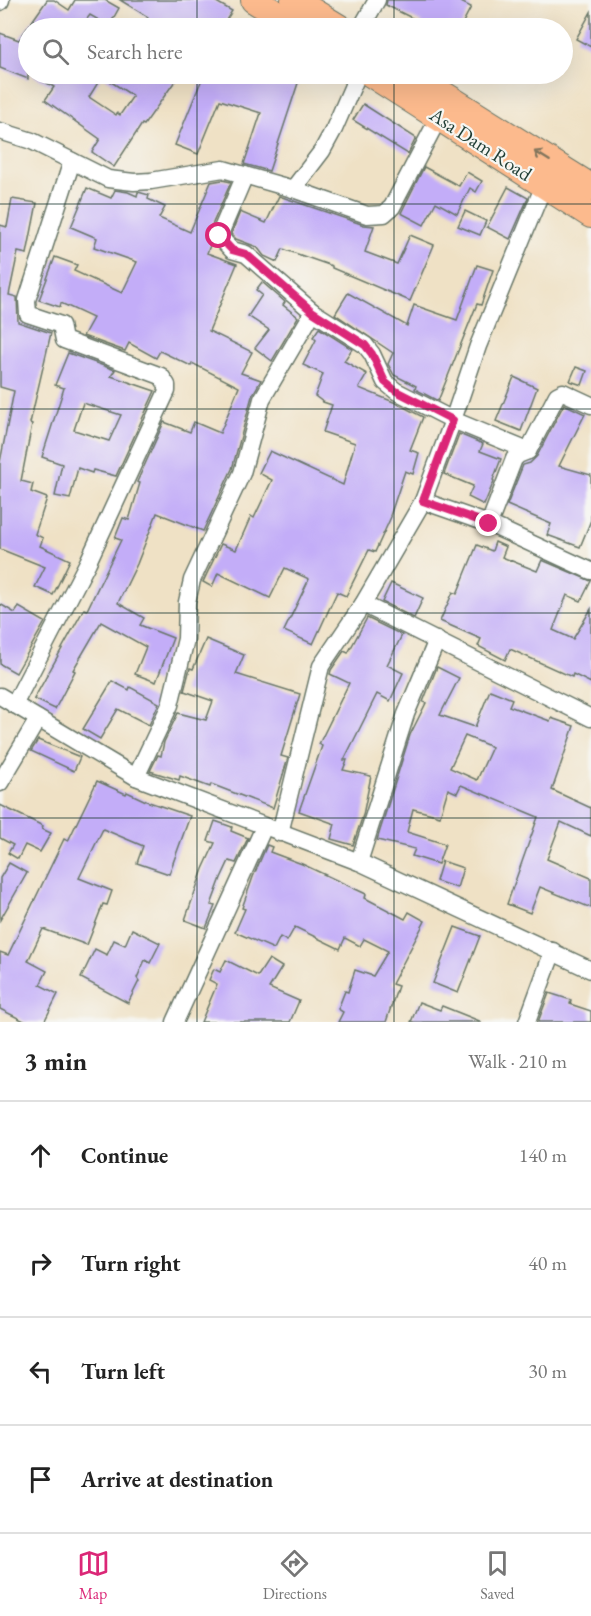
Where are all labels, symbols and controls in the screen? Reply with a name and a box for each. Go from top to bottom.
search box [18,18,573,84]
icon: search [39,35,72,68]
text: Search here [87,37,182,66]
street label: Asa Dam Road [424,101,538,187]
one-way arrow [534,150,550,162]
route start [205,222,231,248]
route end [475,510,501,536]
text: 3 min [24,1044,87,1078]
text: Walk · 210 m [468,1048,567,1074]
icon: ahead [24,1139,57,1172]
text: Continue [81,1141,168,1170]
text: 140 m [519,1142,567,1168]
icon: right [24,1247,57,1280]
text: Turn right [81,1249,180,1278]
text: 40 m [528,1250,567,1276]
icon: left [24,1355,57,1388]
text: Turn left [81,1357,165,1386]
text: 30 m [528,1358,567,1384]
icon: arrive [24,1463,57,1496]
text: Arrive at destination [81,1465,273,1494]
tab: Map [77,1547,110,1604]
tab: Directions [263,1547,327,1604]
tab: Saved [480,1547,514,1604]

